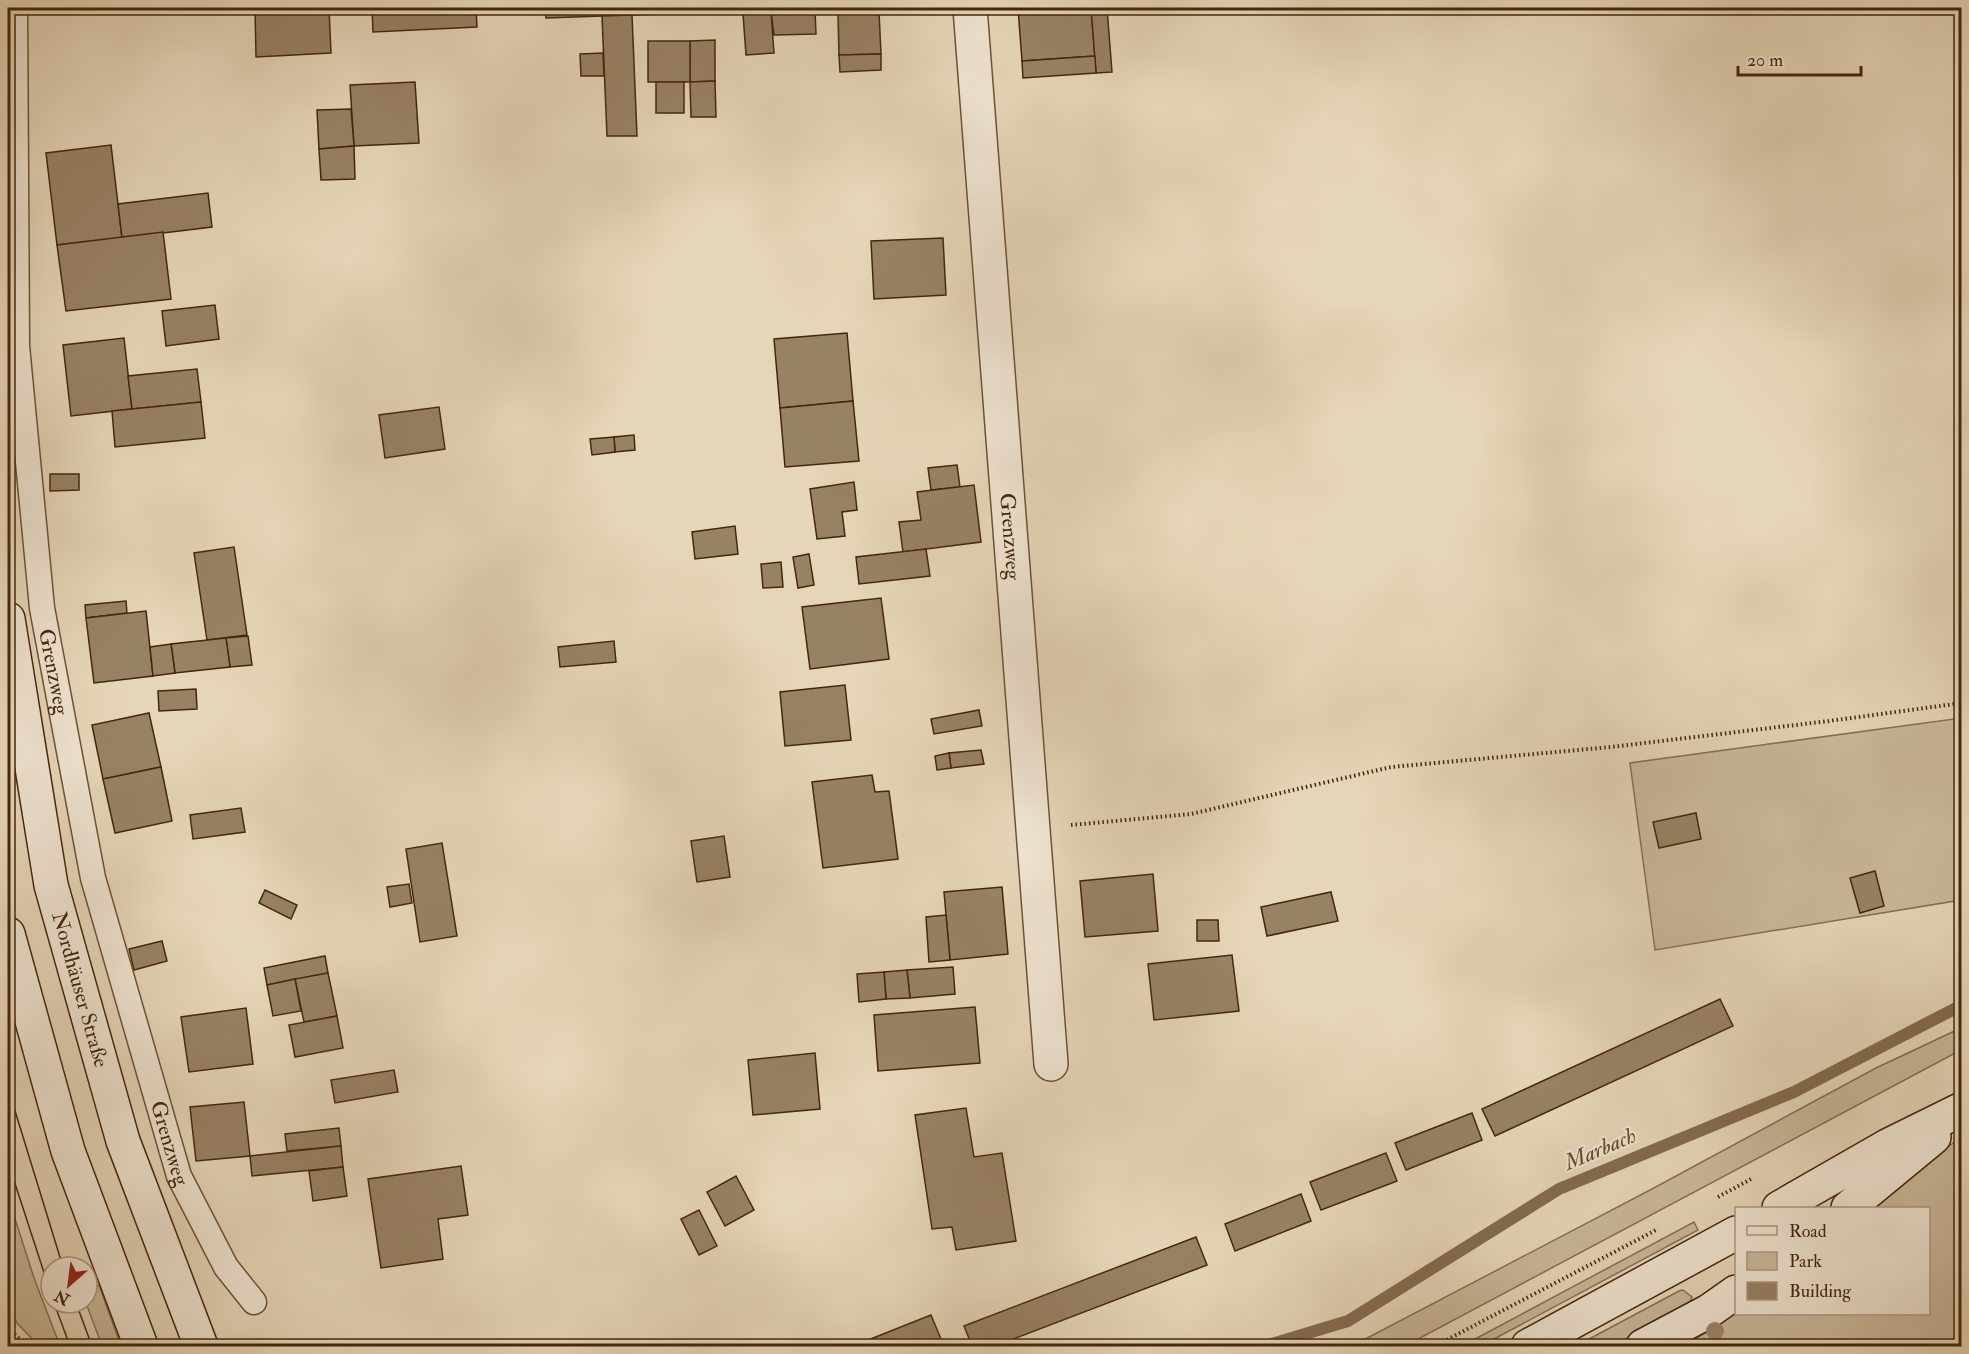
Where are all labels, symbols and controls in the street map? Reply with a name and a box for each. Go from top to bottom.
scale bar [1738,39,1861,77]
text: 20 m [1747,49,1783,72]
street label: Grenzweg [994,492,1027,582]
street label: Grenzweg [33,626,75,718]
street label: Nordhäuser Straße [46,909,115,1071]
street label: Grenzweg [144,1098,196,1191]
water label: Marbach [1558,1121,1640,1177]
legend [1735,1207,1930,1315]
text: Road [1789,1220,1827,1243]
text: Park [1789,1250,1822,1273]
north arrow [39,1255,99,1315]
text: Building [1789,1280,1852,1303]
text: N [51,1285,74,1310]

